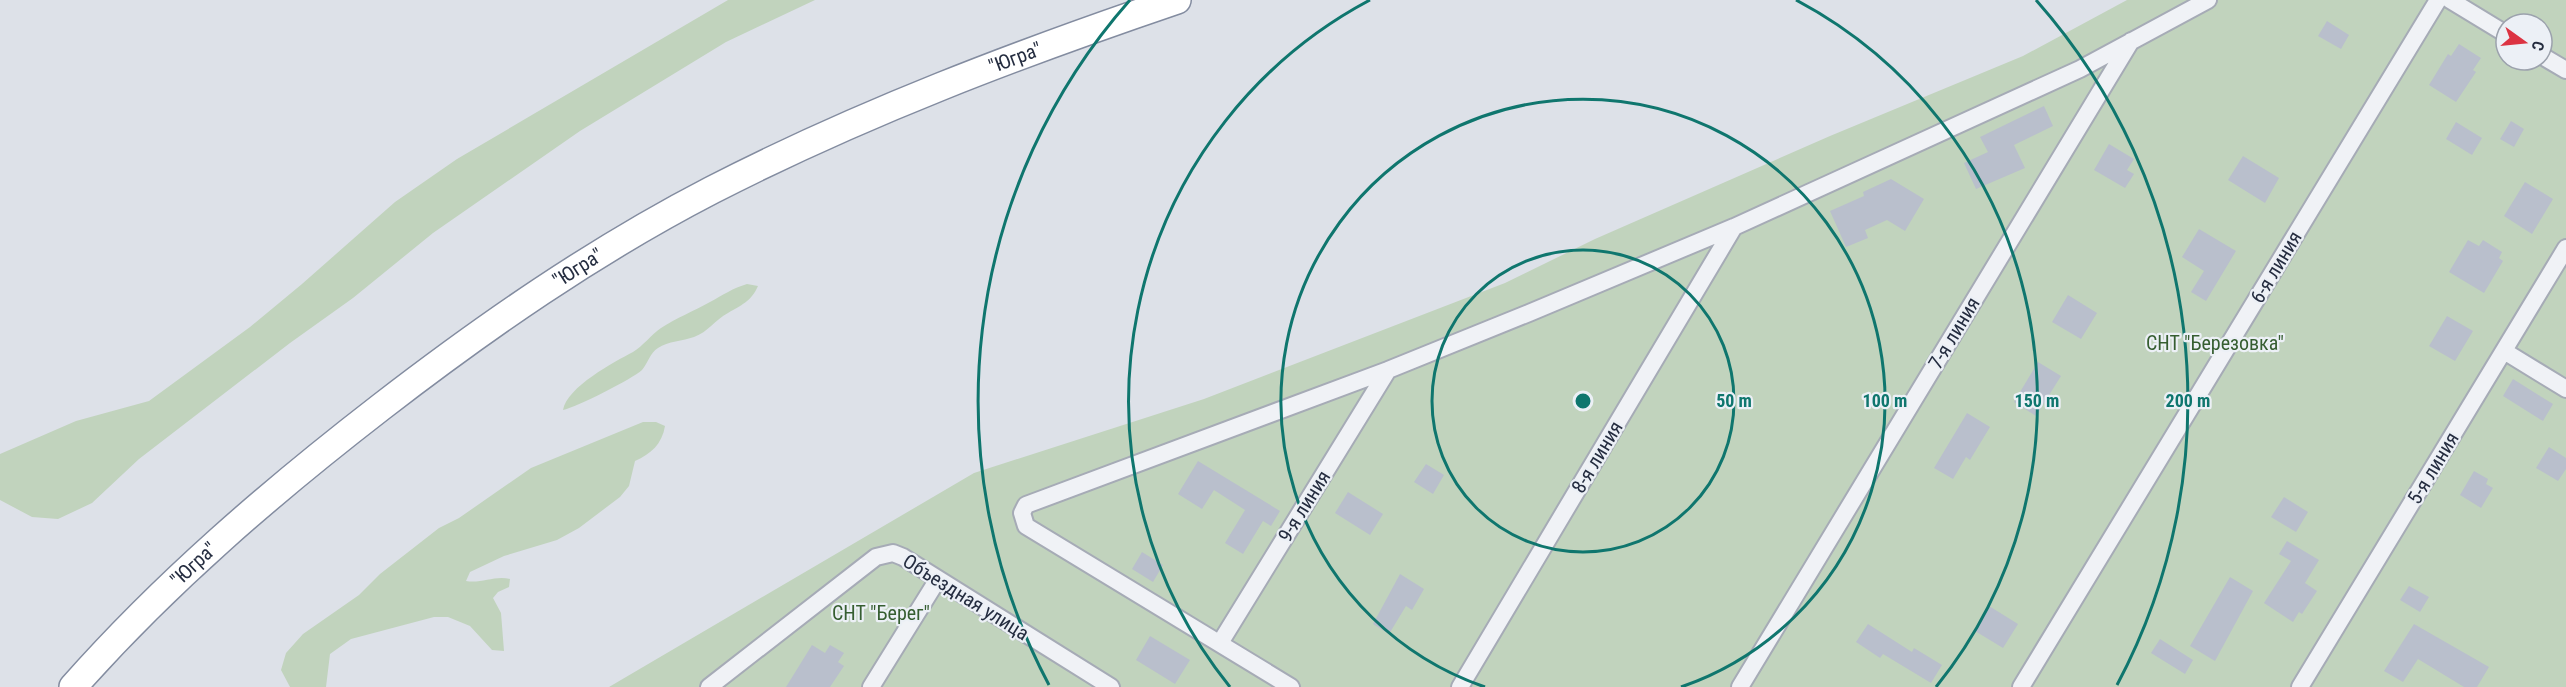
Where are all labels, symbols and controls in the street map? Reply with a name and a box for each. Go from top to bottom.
north arrow [2494,12,2554,72]
street label: "Югра" [985,37,1045,79]
text: С [2528,39,2548,53]
street label: 6-я линия [2245,227,2307,307]
street label: "Югра" [548,243,607,292]
street label: 7-я линия [1923,293,1985,373]
park label: СНТ "Березовка" [2146,331,2284,355]
text: 50 m [1716,390,1752,411]
text: 100 m [1863,390,1907,411]
text: 150 m [2015,390,2059,411]
text: 200 m [2166,390,2210,411]
centre of rings [1573,391,1593,411]
street label: 8-я линия [1566,417,1628,497]
street label: 5-я линия [2402,428,2464,508]
street label: 9-я линия [1273,466,1335,546]
street label: "Югра" [165,537,222,592]
street label: Объездная улица [899,549,1033,645]
park label: СНТ "Берег" [832,601,930,625]

